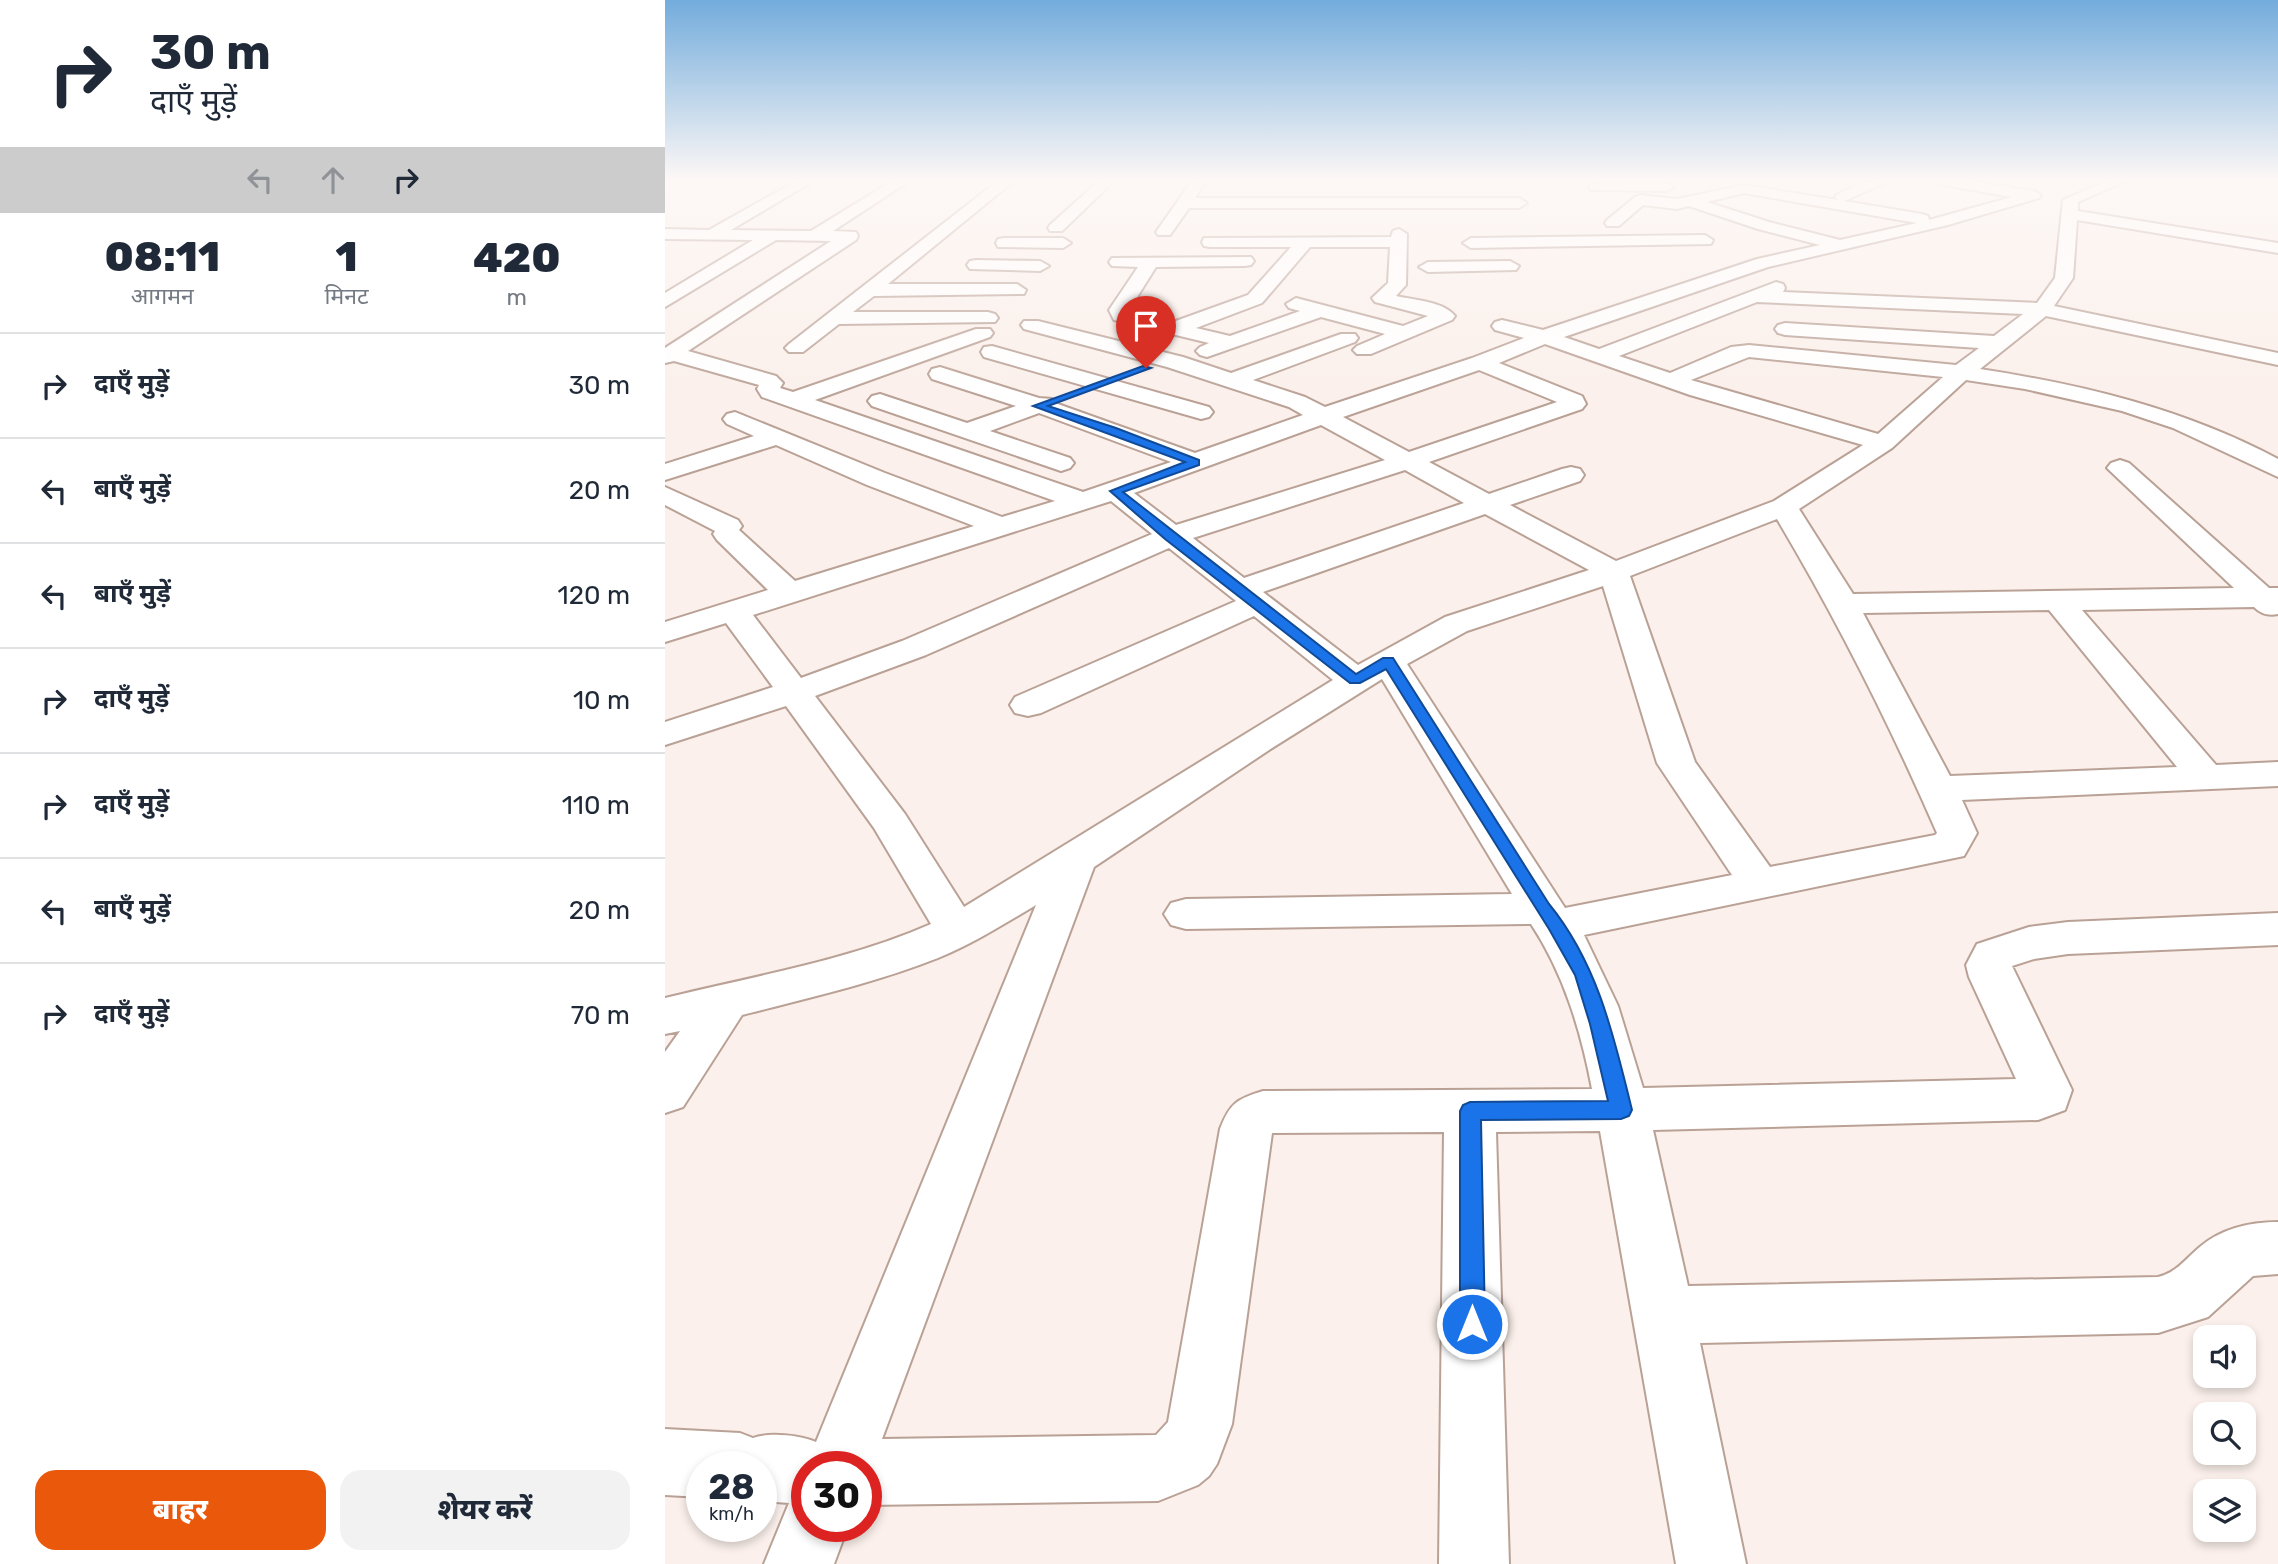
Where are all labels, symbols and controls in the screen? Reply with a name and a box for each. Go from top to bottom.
text: 30 m [150,23,271,81]
icon: right [35,28,126,119]
text: दाएँ मुड़ें [150,82,237,120]
icon: left [241,161,279,199]
icon: ahead [314,161,352,199]
icon: right [387,161,425,199]
text: 08:11 [104,232,220,282]
text: 1 [335,232,358,282]
text: 420 [473,233,561,283]
text: आगमन [131,282,194,310]
text: मिनट [324,282,369,310]
text: m [507,283,527,311]
pin [1116,296,1176,368]
icon: arrive [1127,307,1165,345]
icon: right [35,367,73,405]
text: दाएँ मुड़ें [94,368,169,399]
text: 30 m [568,370,630,401]
icon: left [35,472,73,510]
text: बाएँ मुड़ें [94,473,171,504]
text: 20 m [569,475,630,506]
icon: left [35,577,73,615]
text: बाएँ मुड़ें [94,578,171,609]
text: 120 m [558,580,630,611]
icon: right [35,682,73,720]
text: दाएँ मुड़ें [94,683,169,714]
text: 10 m [573,685,630,716]
icon: right [35,787,73,825]
text: दाएँ मुड़ें [94,788,169,819]
text: 110 m [562,790,630,821]
icon: left [35,892,73,930]
text: बाएँ मुड़ें [94,893,171,924]
text: 20 m [569,895,630,926]
icon: right [35,997,73,1035]
text: दाएँ मुड़ें [94,998,169,1029]
text: 70 m [571,1000,630,1031]
position arrow [1435,1287,1509,1361]
map controls [2193,1325,2256,1542]
button: sound [2193,1325,2256,1388]
button: search [2193,1402,2256,1465]
speed limit sign: 30 [791,1451,882,1542]
text: 28 [708,1466,755,1508]
button: बाहर [35,1470,326,1550]
button: शेयर करें [340,1470,630,1550]
button: layers [2193,1479,2256,1542]
text: km/h [709,1503,754,1525]

